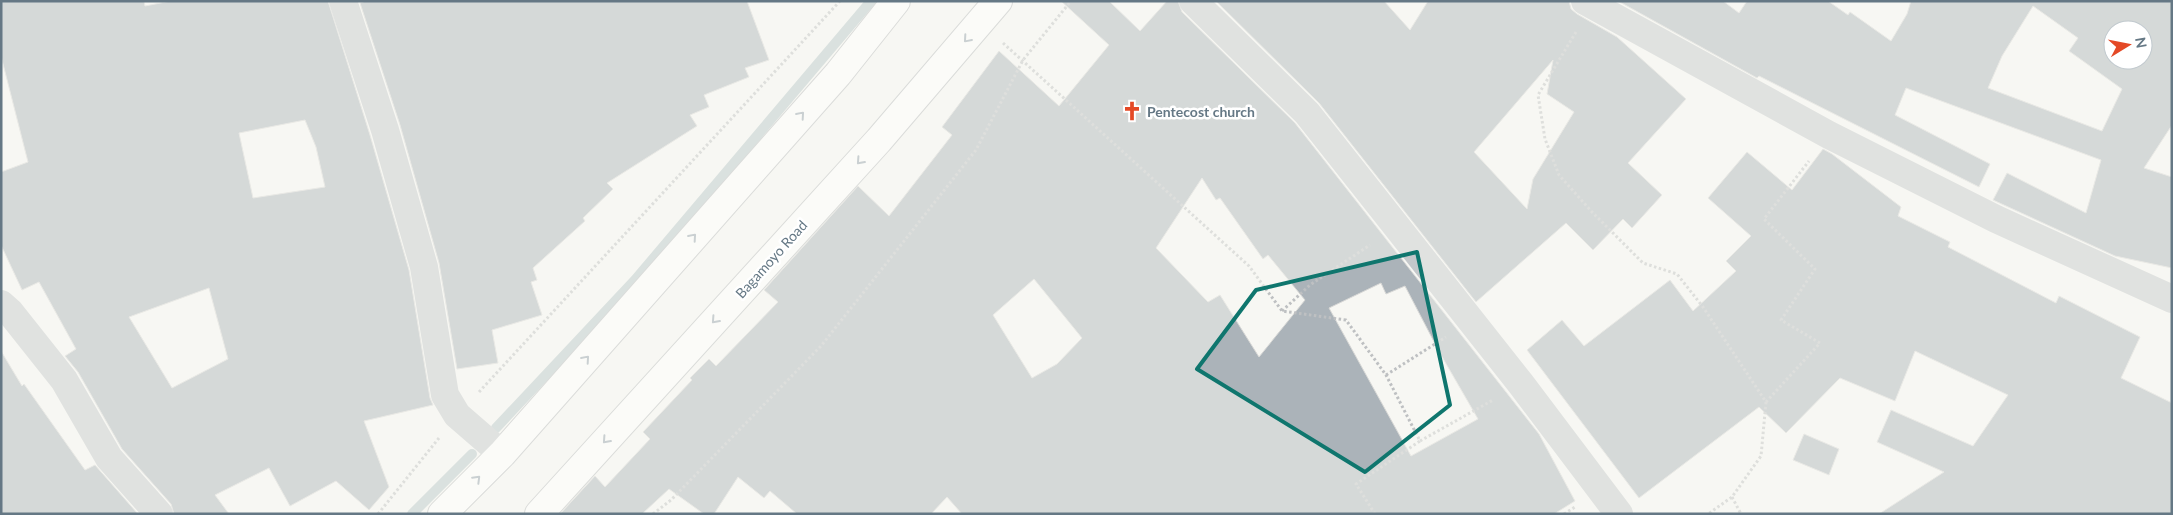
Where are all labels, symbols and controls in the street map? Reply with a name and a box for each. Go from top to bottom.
north arrow [2103,20,2153,70]
one-way arrow [963,33,972,42]
text: N [2132,36,2151,49]
church icon: Pentecost church [1121,100,1143,122]
place label: Pentecost church [1147,103,1255,120]
one-way arrow [795,112,804,121]
one-way arrow [857,156,866,165]
street label: Bagamoyo Road [732,217,810,301]
one-way arrow [688,234,697,243]
one-way arrow [712,315,721,324]
one-way arrow [580,356,589,365]
one-way arrow [603,435,612,444]
one-way arrow [471,476,480,485]

